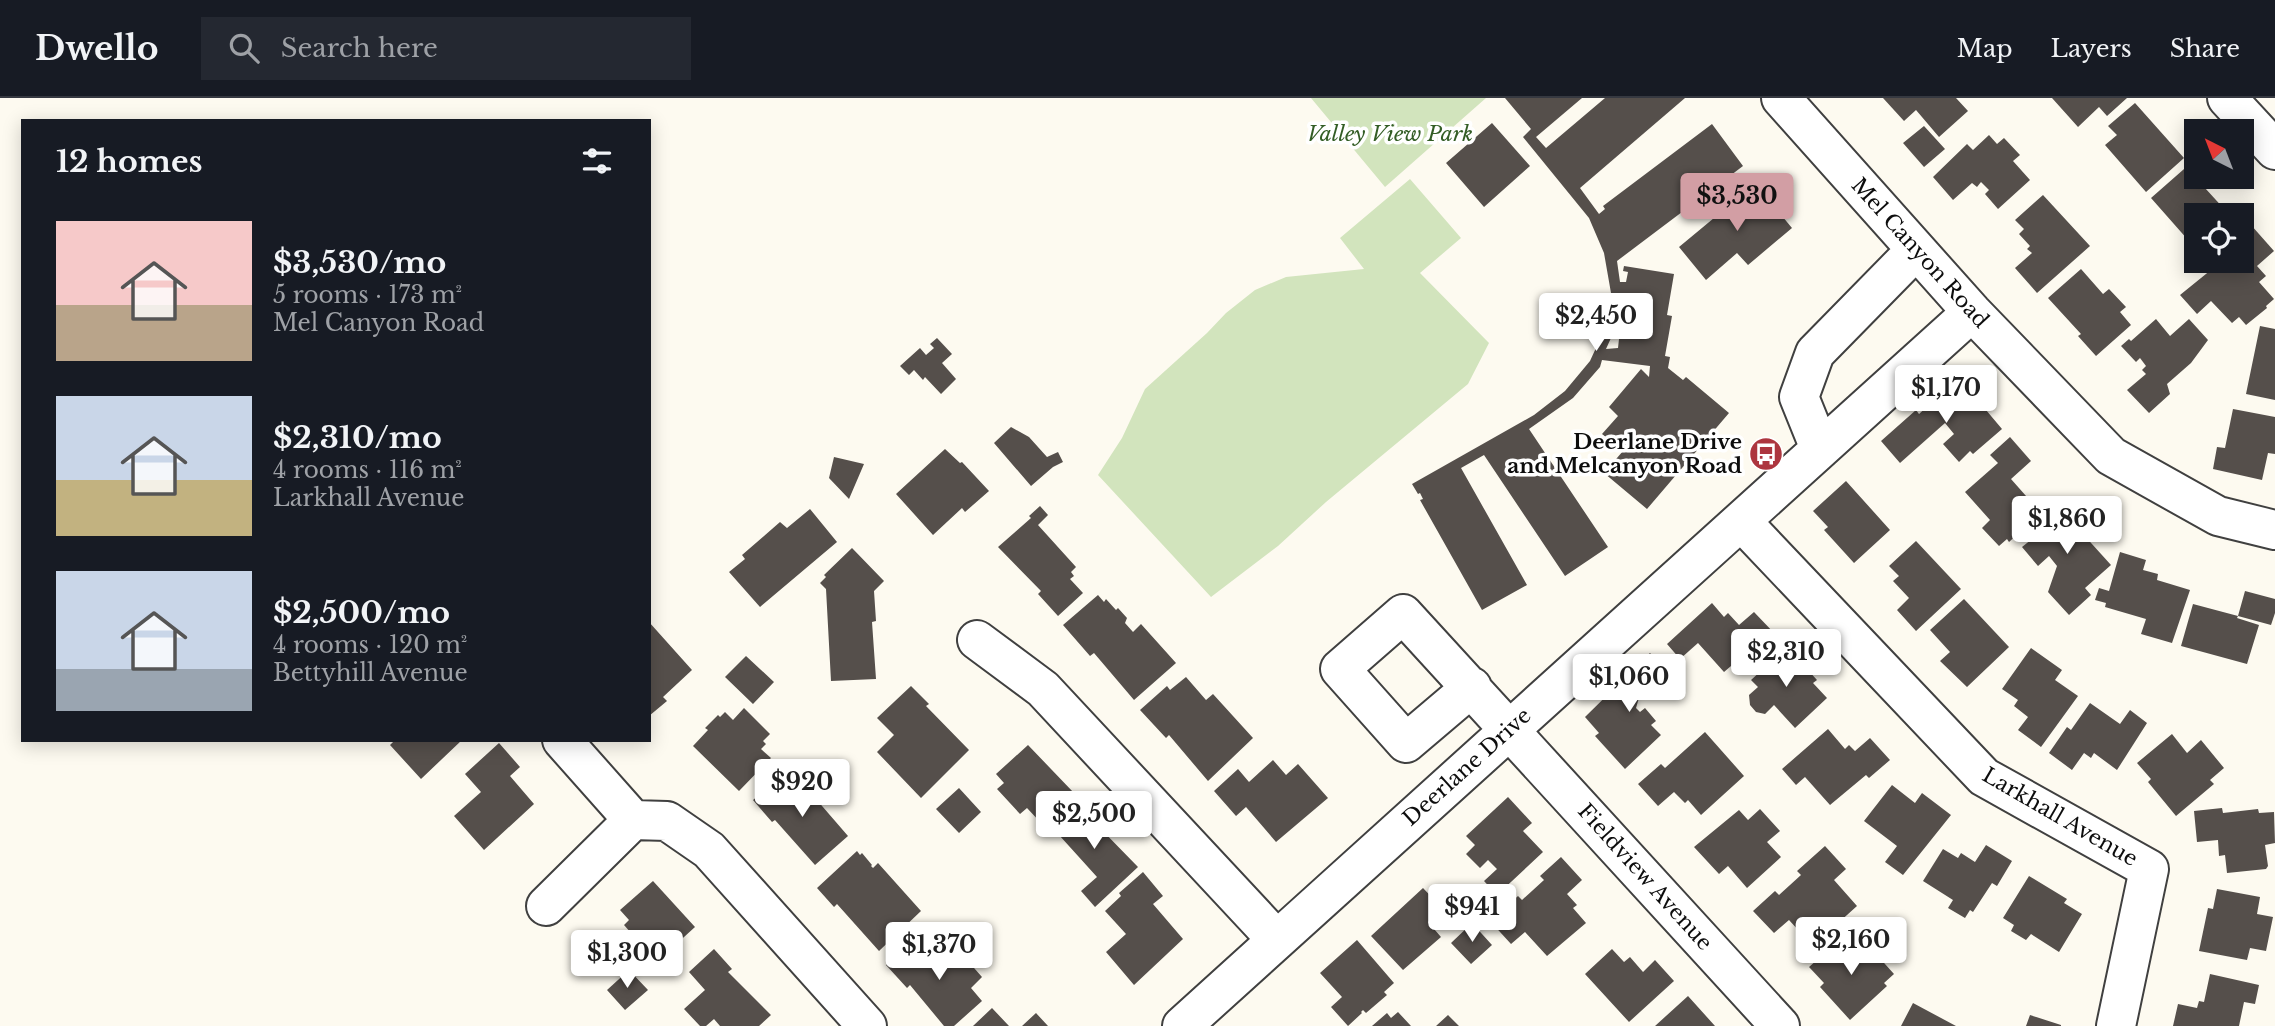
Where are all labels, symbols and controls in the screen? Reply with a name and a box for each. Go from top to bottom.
search box [201,17,691,80]
text: Dwello [35,28,159,69]
icon: search [225,29,263,67]
text: Search here [281,32,438,64]
text: Map [1957,34,2013,63]
text: Layers [2051,34,2132,63]
text: Share [2170,34,2240,63]
north arrow [2184,119,2254,189]
map controls [2184,119,2254,273]
park label: Valley View Park [1307,121,1473,147]
icon: filters [578,142,616,180]
text: 12 homes [56,143,203,180]
street label: Mel Canyon Road [1846,173,1994,333]
pin: $3,530 [1680,174,1794,233]
text: $3,530 [1696,182,1778,210]
button: locate [2184,203,2254,273]
text: $3,530/mo [273,244,446,281]
icon: home [112,249,196,333]
text: 5 rooms · 173 m² [273,281,462,309]
pin: $2,450 [1539,294,1653,353]
text: $2,450 [1555,302,1637,330]
text: Mel Canyon Road [273,309,484,337]
pin: $1,170 [1889,366,2003,425]
text: $1,170 [1911,374,1981,402]
text: $2,310/mo [273,419,442,456]
icon: home [112,424,196,508]
place label: Deerlane Drive and Melcanyon Road [1507,429,1742,479]
bus stop icon: Deerlane Drive and Melcanyon Road [1747,435,1785,473]
text: 4 rooms · 116 m² [273,456,462,484]
text: Larkhall Avenue [273,484,464,512]
pin: $1,860 [2010,496,2124,556]
text: $1,860 [2028,505,2106,533]
text: $2,500/mo [273,594,450,631]
icon: home [112,599,196,683]
pin: $2,310 [1729,630,1843,689]
text: 4 rooms · 120 m² [273,631,467,659]
text: $2,310 [1747,638,1825,666]
pin: $1,060 [1572,654,1686,714]
text: Bettyhill Avenue [273,659,468,687]
text: $1,060 [1589,663,1669,691]
street label: Deerlane Drive [1397,703,1537,831]
pin: $920 [761,760,843,819]
street label: Larkhall Avenue [1978,762,2142,872]
text: $920 [771,768,833,796]
pin: $2,500 [1037,792,1151,851]
street label: Fieldview Avenue [1572,798,1718,956]
text: $2,500 [1052,800,1136,828]
pin: $941 [1431,884,1513,944]
text: $941 [1444,893,1500,921]
pin: $2,160 [1794,918,1908,977]
pin: $1,370 [882,922,996,982]
text: $2,160 [1812,926,1890,954]
pin: $1,300 [570,930,684,990]
text: $1,370 [902,931,976,959]
text: $1,300 [587,939,667,967]

